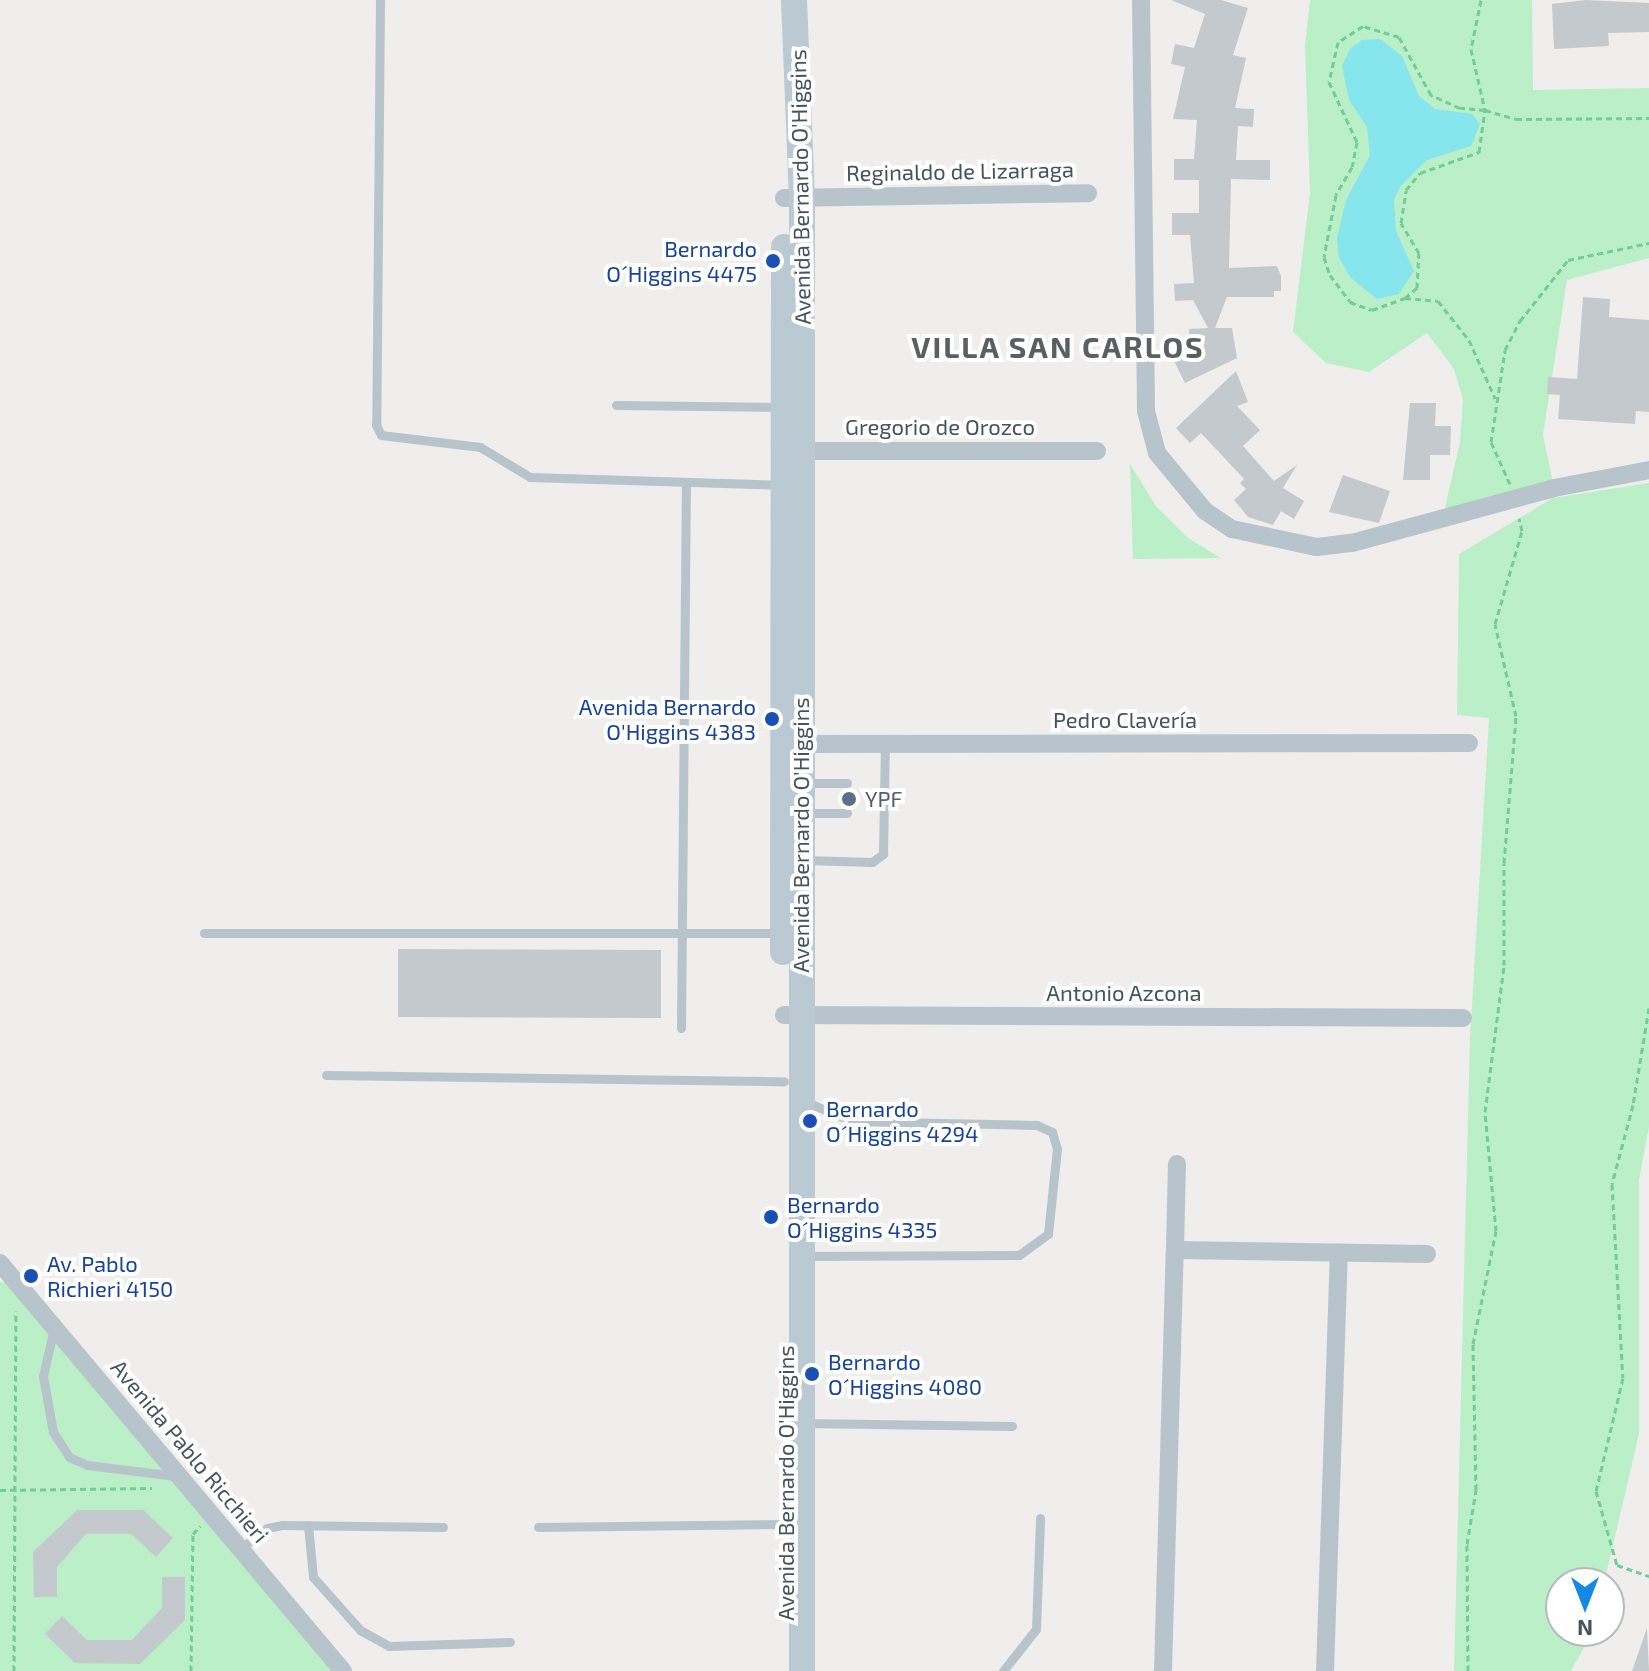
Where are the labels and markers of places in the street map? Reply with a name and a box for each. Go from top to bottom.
place label: Bernardo O´Higgins 4475 [606,235,757,286]
marker: Bernardo O´Higgins 4475 [764,252,782,270]
place label: Avenida Bernardo O'Higgins 4383 [579,693,756,744]
marker: Avenida Bernardo O'Higgins 4383 [763,710,781,728]
place label: YPF [865,786,902,812]
marker: YPF [840,790,858,808]
place label: Bernardo O´Higgins 4294 [826,1095,979,1146]
marker: Bernardo O´Higgins 4294 [801,1112,819,1130]
place label: Bernardo O´Higgins 4335 [787,1191,937,1242]
marker: Bernardo O´Higgins 4335 [762,1208,780,1226]
place label: Av. Pablo Richieri 4150 [47,1250,173,1302]
marker: Av. Pablo Richieri 4150 [22,1267,40,1285]
place label: Bernardo O´Higgins 4080 [828,1348,982,1400]
marker: Bernardo O´Higgins 4080 [803,1365,821,1383]

